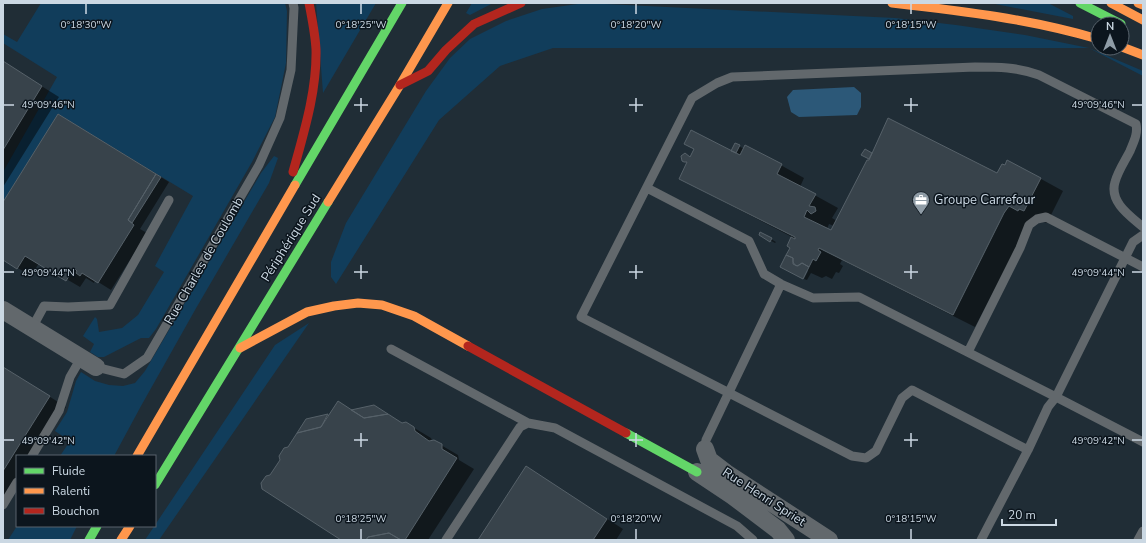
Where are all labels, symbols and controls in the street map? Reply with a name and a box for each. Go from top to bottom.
north arrow [1090,16,1130,56]
text: 0°18'30"W [61,18,111,32]
text: 0°18'25"W [336,18,386,32]
text: 0°18'20"W [611,18,661,32]
text: 0°18'15"W [886,18,936,32]
text: N [1106,19,1114,34]
text: 49°09'46"N [21,98,75,112]
text: 49°09'46"N [1071,98,1125,112]
office icon: Groupe Carrefour [911,190,931,215]
street label: Périphérique Sud [257,191,325,285]
place label: Groupe Carrefour [934,191,1036,209]
street label: Rue Charles de Coulomb [160,194,248,328]
text: 49°09'44"N [21,266,75,280]
text: 49°09'44"N [1071,266,1125,280]
text: 49°09'42"N [21,434,75,448]
text: 49°09'42"N [1071,434,1125,448]
legend [16,455,156,527]
text: Fluide [52,463,85,479]
street label: Rue Henri Spriet [719,463,810,531]
text: Ralenti [52,483,90,499]
scale bar [1002,501,1056,527]
text: Bouchon [52,503,99,519]
text: 20 m [1008,507,1036,523]
text: 0°18'25"W [336,512,386,526]
text: 0°18'20"W [611,512,661,526]
text: 0°18'15"W [886,512,936,526]

